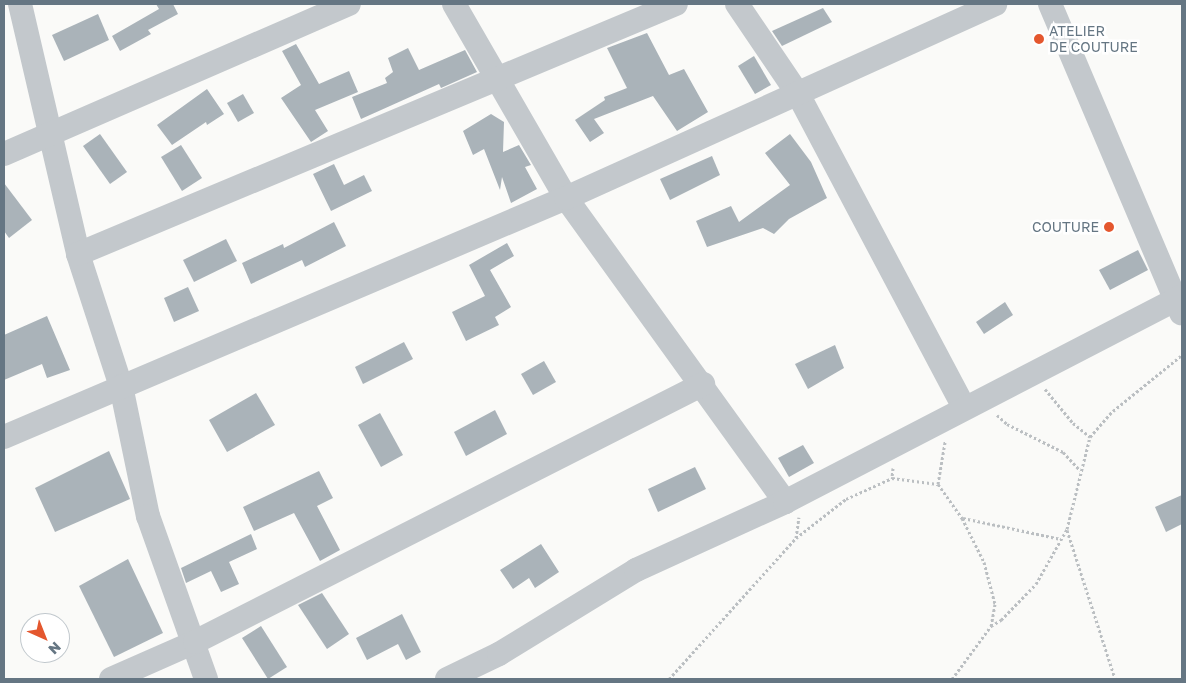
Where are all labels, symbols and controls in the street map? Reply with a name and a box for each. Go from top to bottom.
place label: ATELIER DE COUTURE [1049,23,1138,56]
marker: ATELIER DE COUTURE [1033,33,1045,45]
place label: COUTURE [1032,219,1099,235]
marker: COUTURE [1103,221,1115,233]
north arrow [20,613,70,663]
text: N [45,639,65,658]

